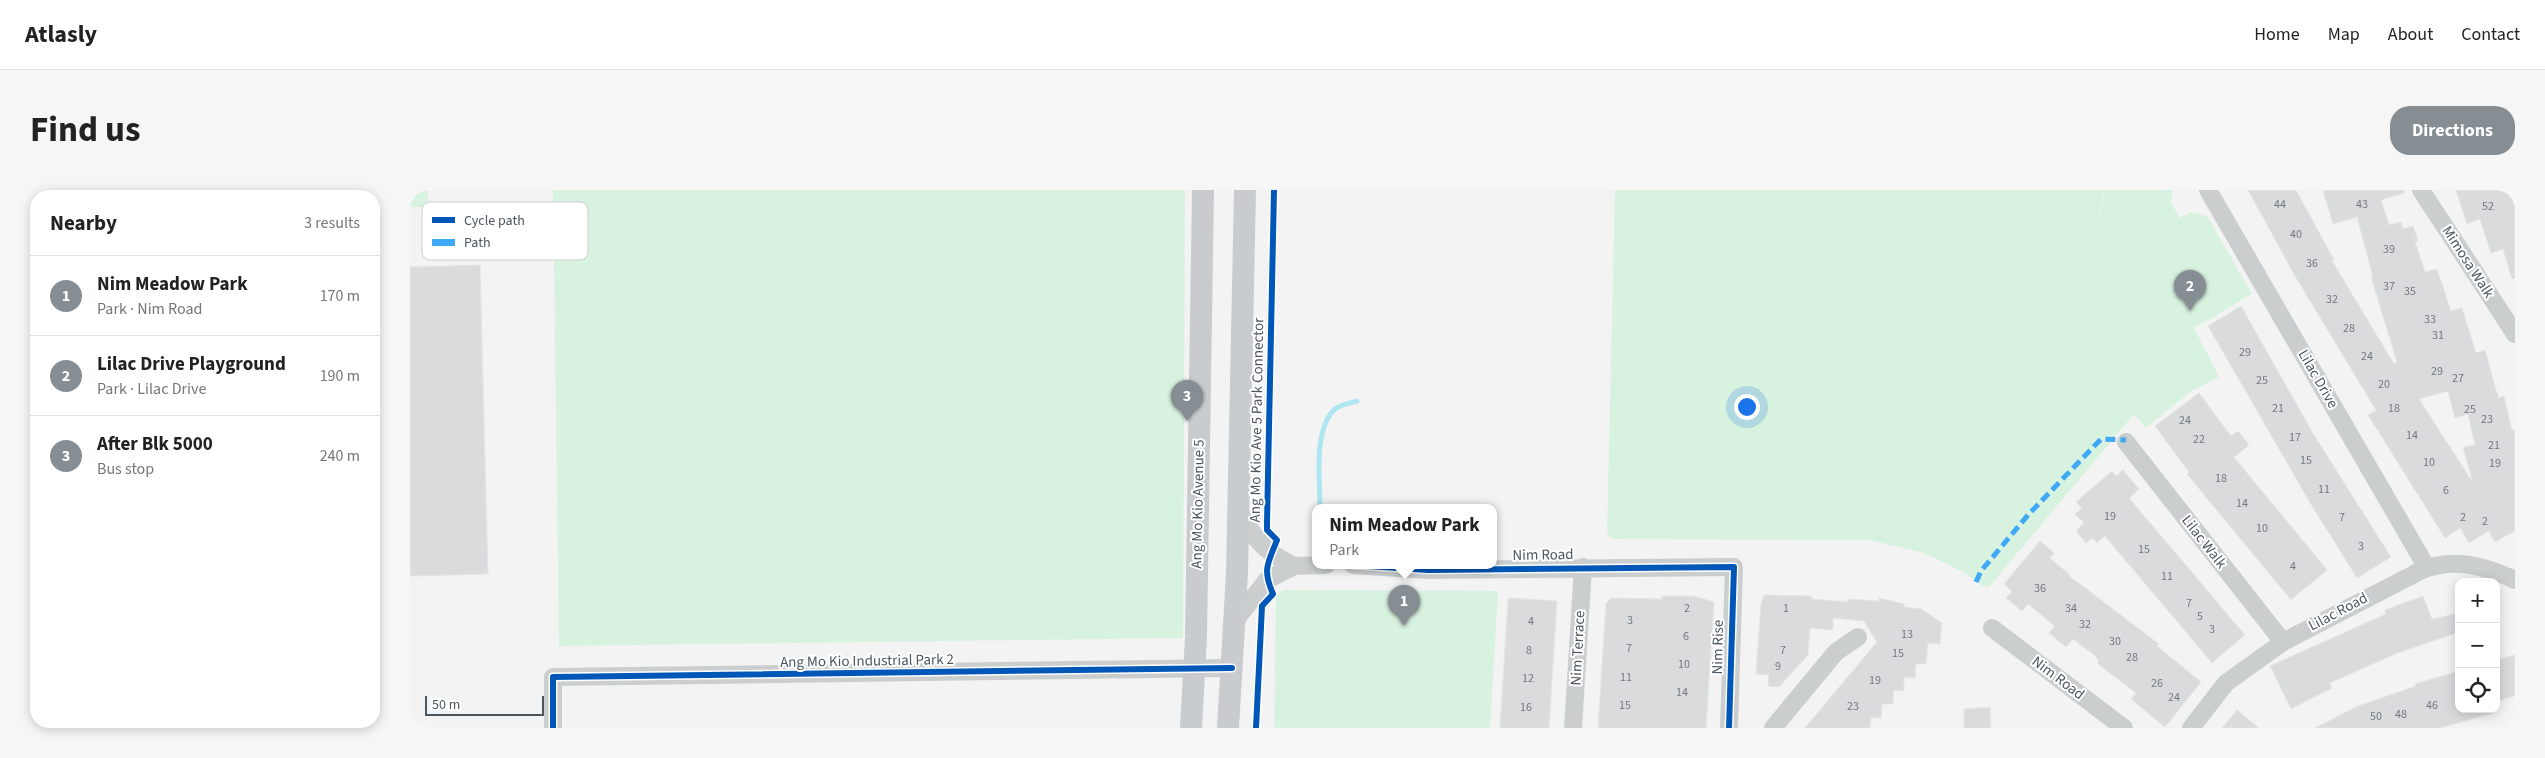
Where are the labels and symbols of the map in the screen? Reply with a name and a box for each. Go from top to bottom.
house number: 44 [2274,196,2286,213]
house number: 43 [2356,196,2368,213]
house number: 52 [2482,198,2494,215]
legend [422,202,588,260]
text: Cycle path [464,211,525,231]
street label: Mimosa Walk [2437,222,2500,303]
house number: 40 [2290,226,2302,243]
text: Path [464,233,491,253]
house number: 39 [2383,241,2395,258]
house number: 36 [2306,255,2318,272]
pin: 2 [2174,270,2206,311]
house number: 37 [2383,278,2395,295]
house number: 35 [2404,283,2416,300]
house number: 32 [2326,291,2338,308]
house number: 33 [2424,311,2436,328]
street label: Ang Mo Kio Ave 5 Park Connector [1245,317,1269,523]
house number: 28 [2343,320,2355,337]
house number: 31 [2432,327,2444,344]
house number: 29 [2239,344,2251,361]
street label: Lilac Drive [2293,346,2343,412]
house number: 24 [2361,348,2373,365]
house number: 29 [2431,363,2443,380]
house number: 27 [2452,370,2464,387]
house number: 25 [2256,372,2268,389]
house number: 20 [2378,376,2390,393]
pin: 3 [1171,380,1203,421]
your location [1734,394,1760,420]
house number: 21 [2272,400,2284,417]
house number: 18 [2388,400,2400,417]
house number: 25 [2464,401,2476,418]
house number: 23 [2481,411,2493,428]
house number: 24 [2179,412,2191,429]
house number: 14 [2406,427,2418,444]
house number: 17 [2289,429,2301,446]
house number: 22 [2193,431,2205,448]
house number: 21 [2488,437,2500,454]
street label: Ang Mo Kio Avenue 5 [1186,439,1210,569]
house number: 15 [2300,452,2312,469]
house number: 10 [2423,454,2435,471]
house number: 19 [2489,455,2501,472]
house number: 18 [2215,470,2227,487]
house number: 11 [2318,481,2330,498]
house number: 6 [2443,482,2449,499]
house number: 14 [2236,495,2248,512]
house number: 19 [2104,508,2116,525]
house number: 7 [2339,509,2345,526]
house number: 2 [2460,509,2466,526]
street label: Lilac Walk [2176,511,2232,574]
house number: 2 [2482,513,2488,530]
house number: 10 [2256,520,2268,537]
house number: 3 [2358,538,2364,555]
house number: 15 [2138,541,2150,558]
street label: Nim Road [1512,544,1574,566]
house number: 4 [2290,558,2296,575]
house number: 11 [2161,568,2173,585]
house number: 36 [2034,580,2046,597]
pin: 1 [1388,585,1420,626]
street label: Lilac Road [2305,588,2371,636]
house number: 7 [2186,595,2192,612]
house number: 2 [1684,600,1690,617]
house number: 1 [1783,600,1789,617]
house number: 34 [2065,600,2077,617]
house number: 5 [2197,608,2203,625]
street label: Nim Terrace [1566,610,1590,686]
house number: 3 [1627,612,1633,629]
house number: 4 [1528,613,1534,630]
house number: 32 [2079,616,2091,633]
street label: Nim Rise [1707,619,1729,675]
house number: 3 [2209,621,2215,638]
house number: 13 [1901,626,1913,643]
house number: 6 [1683,628,1689,645]
house number: 30 [2109,633,2121,650]
house number: 7 [1626,640,1632,657]
house number: 8 [1526,642,1532,659]
house number: 7 [1780,642,1786,659]
house number: 15 [1892,645,1904,662]
street label: Ang Mo Kio Industrial Park 2 [780,649,954,673]
house number: 28 [2126,649,2138,666]
street label: Nim Road [2027,651,2089,705]
house number: 10 [1678,656,1690,673]
house number: 9 [1775,658,1781,675]
house number: 11 [1620,669,1632,686]
house number: 12 [1522,670,1534,687]
house number: 19 [1869,672,1881,689]
house number: 26 [2151,675,2163,692]
house number: 14 [1676,684,1688,701]
house number: 24 [2168,689,2180,706]
scale bar [425,693,544,716]
house number: 15 [1619,697,1631,714]
house number: 46 [2426,697,2438,714]
house number: 23 [1847,698,1859,715]
house number: 16 [1520,699,1532,716]
house number: 48 [2395,706,2407,723]
house number: 50 [2370,708,2382,725]

